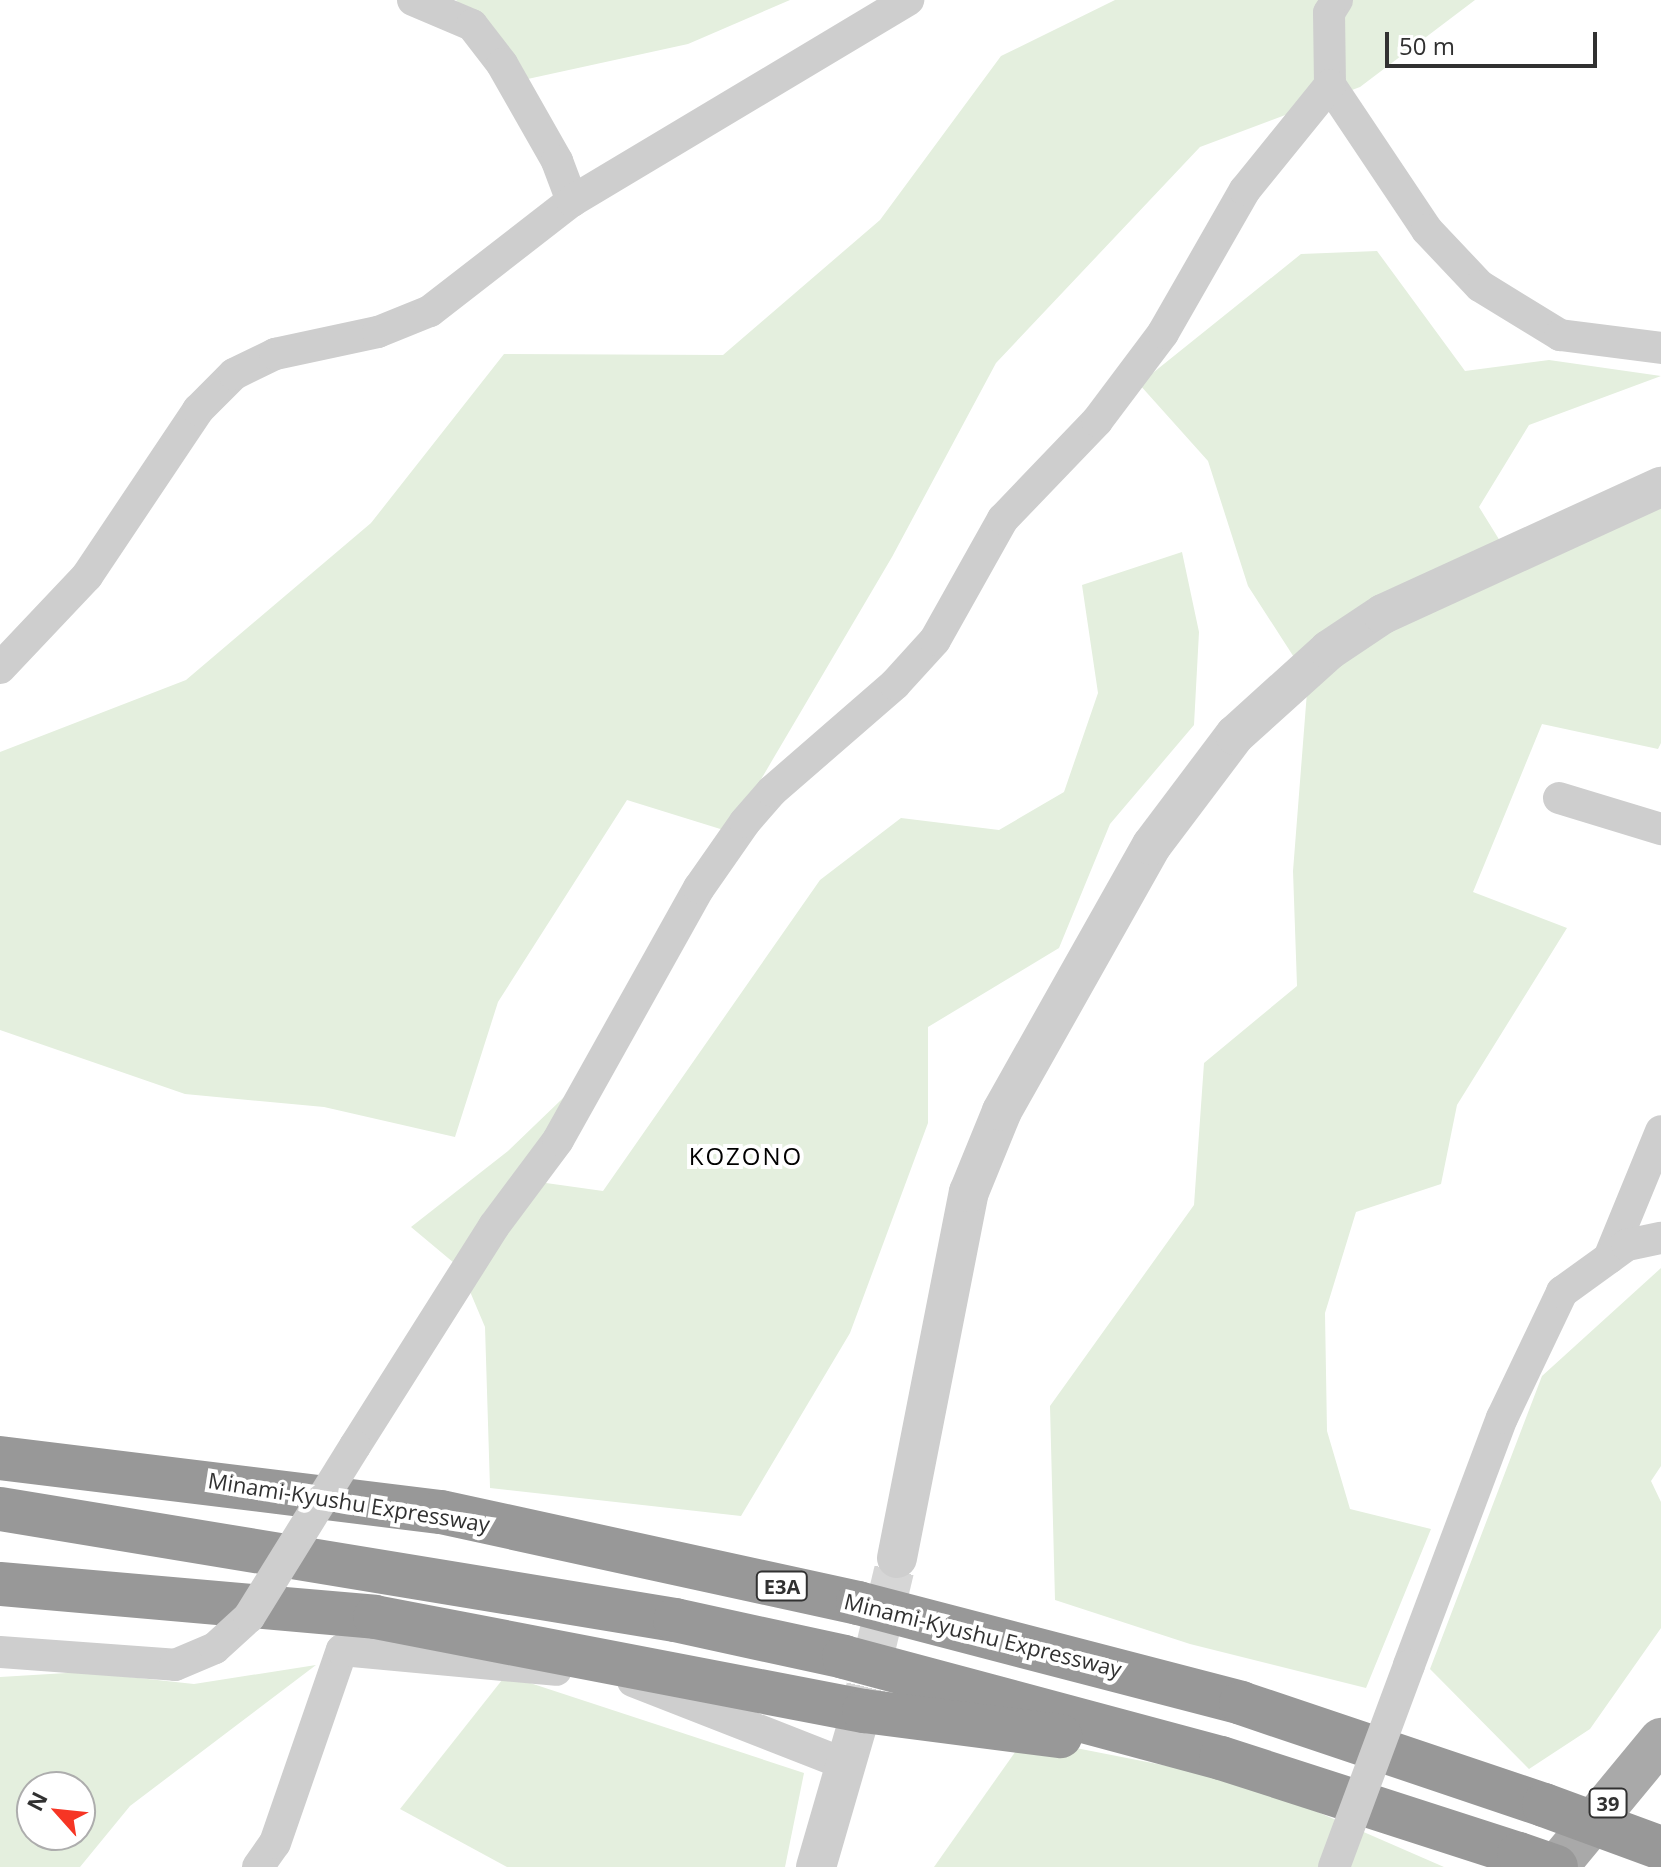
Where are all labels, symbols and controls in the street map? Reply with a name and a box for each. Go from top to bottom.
scale bar [1389,16,1601,66]
text: 50 m [1399,29,1455,62]
district label: KOZONO [689,1142,803,1170]
street label: Minami-Kyushu Expressway [206,1467,492,1537]
road number: E3A [754,1570,810,1602]
street label: Minami-Kyushu Expressway [842,1588,1124,1682]
north arrow [16,1771,96,1851]
text: N [19,1786,54,1816]
road number: 39 [1588,1787,1628,1819]

